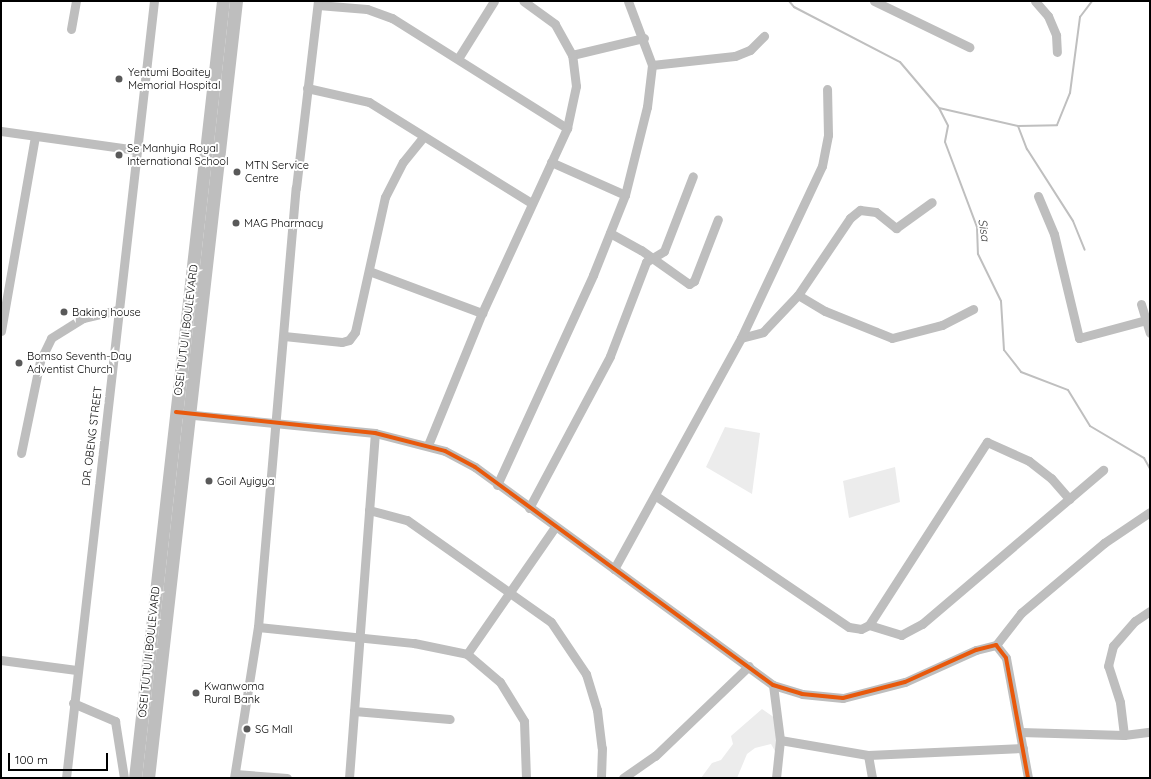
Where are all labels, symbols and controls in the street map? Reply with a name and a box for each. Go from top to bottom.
place label: Yentumi Boaitey Memorial Hospital [128,66,220,92]
marker: Yentumi Boaitey Memorial Hospital [113,73,125,85]
place label: Se Manhyia Royal International School [127,142,228,168]
marker: Se Manhyia Royal International School [114,150,124,160]
place label: MTN Service Centre [245,159,309,185]
marker: MTN Service Centre [232,167,242,177]
place label: MAG Pharmacy [244,216,323,230]
marker: MAG Pharmacy [231,218,241,228]
water label: Sisa [975,218,993,242]
street label: OSEI TUTU II BOULEVARD [171,264,201,396]
place label: Baking house [72,305,141,319]
marker: Baking house [59,307,69,317]
place label: Bomso Seventh-Day Adventist Church [27,350,131,376]
marker: Bomso Seventh-Day Adventist Church [14,358,24,368]
street label: DR. OBENG STREET [79,386,105,486]
place label: Goil Ayigya [217,474,274,488]
marker: Goil Ayigya [204,476,214,486]
street label: OSEI TUTU II BOULEVARD [136,586,162,718]
place label: Kwanwoma Rural Bank [204,680,264,706]
marker: Kwanwoma Rural Bank [191,688,201,698]
place label: SG Mall [255,722,293,736]
marker: SG Mall [242,724,252,734]
scale bar [10,745,110,771]
text: 100 m [15,752,48,767]

